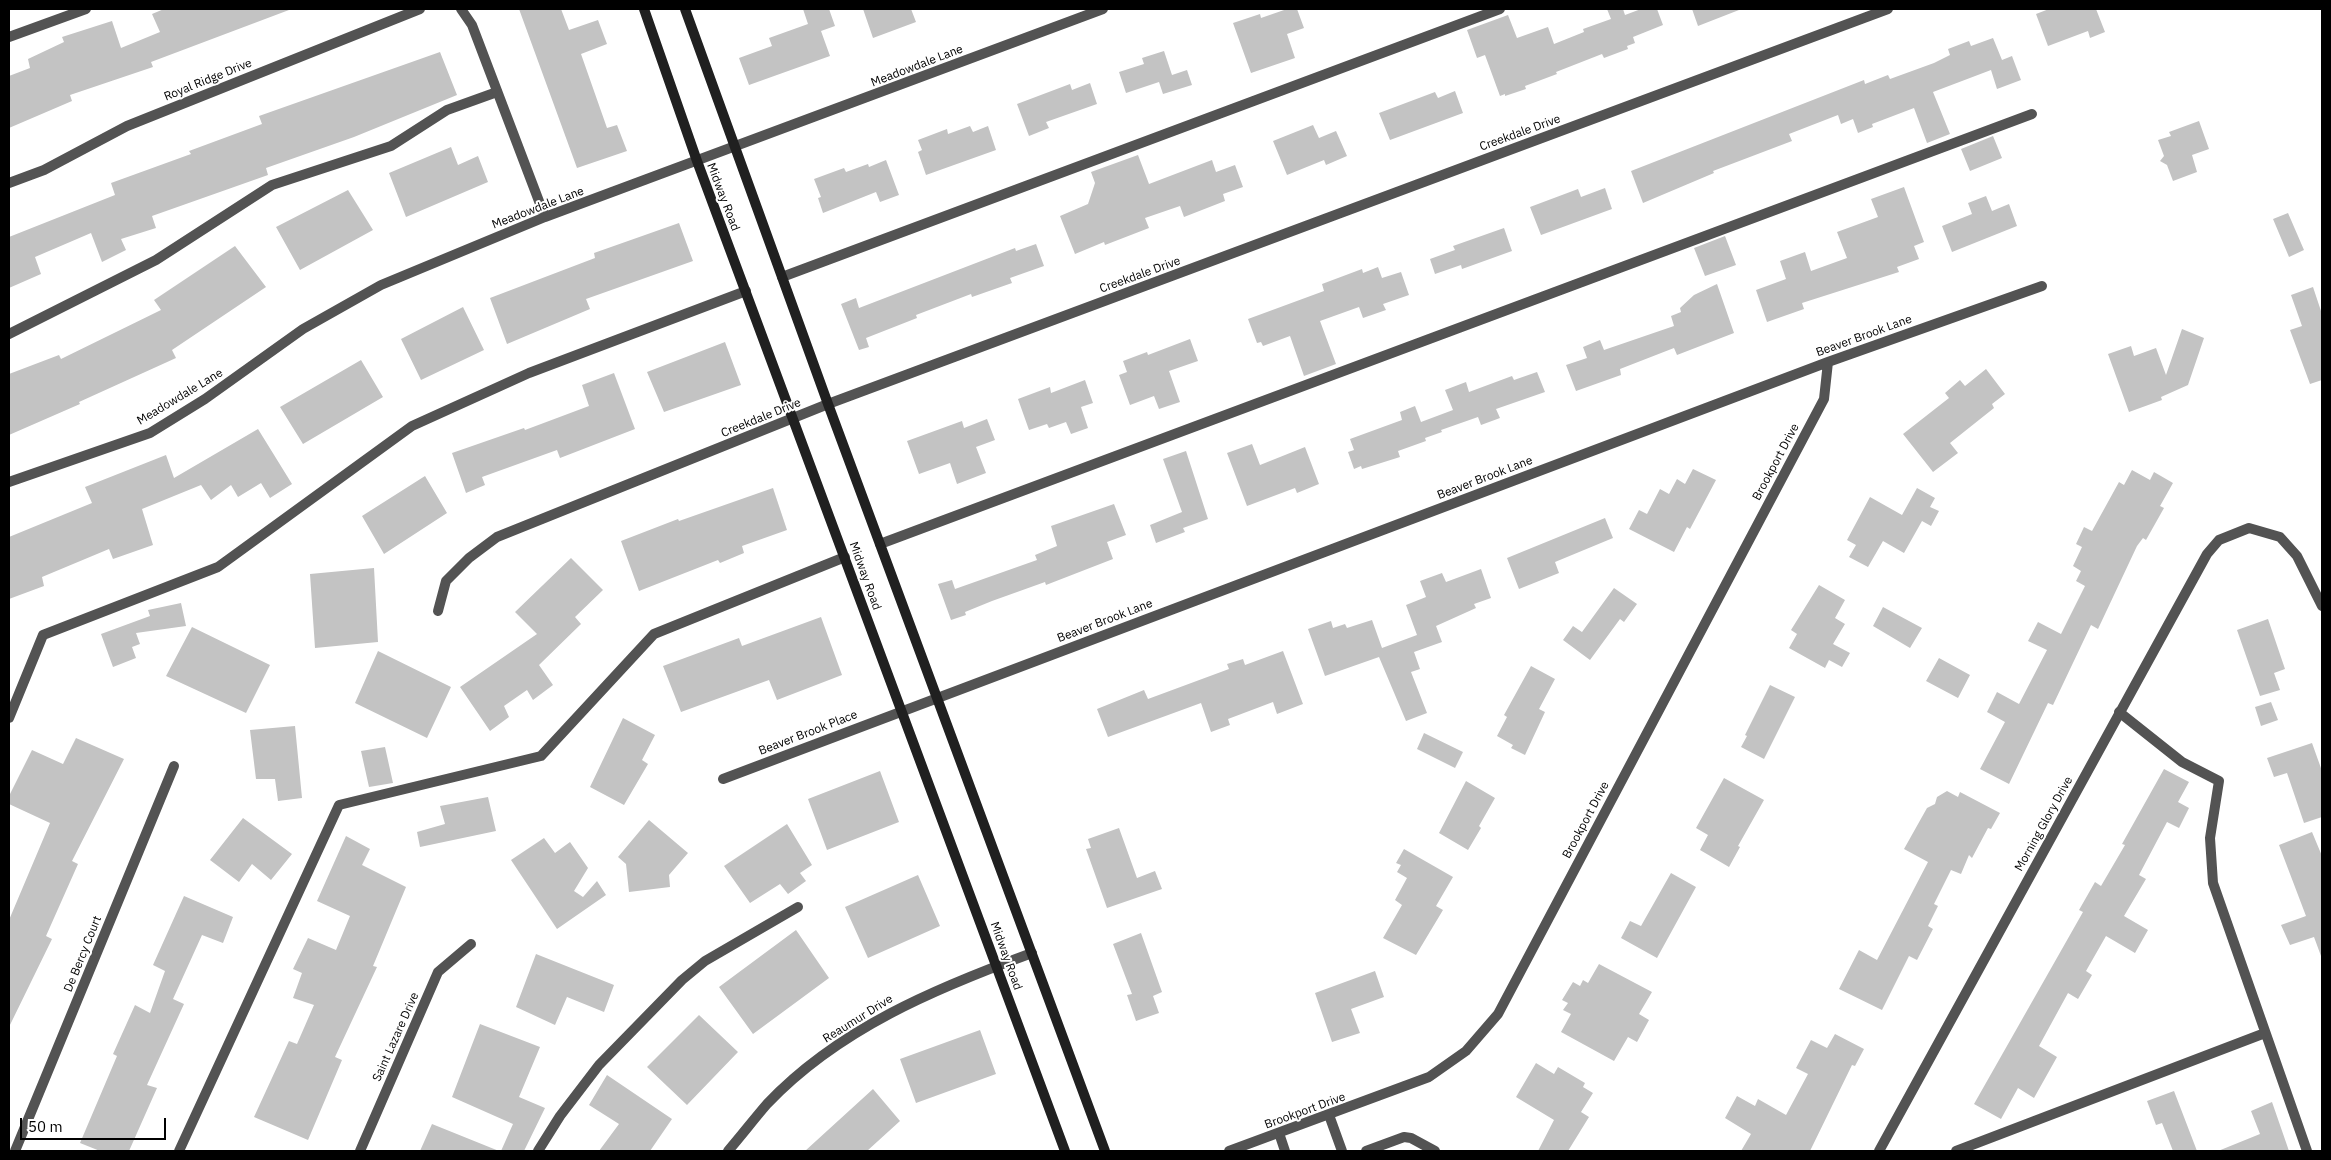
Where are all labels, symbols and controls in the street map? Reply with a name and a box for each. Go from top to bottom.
street label: Meadowdale Lane [869,42,965,90]
street label: Royal Ridge Drive [162,56,254,104]
street label: Creekdale Drive [1478,112,1562,154]
street label: Midway Road [703,161,743,233]
street label: Meadowdale Lane [490,184,586,232]
street label: Creekdale Drive [1098,254,1182,296]
street label: Beaver Brook Lane [1814,312,1914,360]
street label: Meadowdale Lane [135,366,225,428]
street label: Creekdale Drive [719,395,803,441]
street label: Brookport Drive [1750,421,1802,503]
street label: Beaver Brook Lane [1435,453,1535,503]
street label: Midway Road [846,540,884,612]
street label: Beaver Brook Lane [1055,596,1155,646]
street label: Beaver Brook Place [757,708,859,758]
street label: Morning Glory Drive [2012,774,2076,874]
street label: Brookport Drive [1560,779,1612,861]
street label: De Bercy Court [61,914,105,994]
street label: Midway Road [987,920,1025,992]
street label: Saint Lazare Drive [370,990,422,1084]
street label: Reaumur Drive [820,992,896,1046]
street label: Brookport Drive [1263,1090,1347,1132]
scale bar [22,1108,169,1140]
text: 50 m [28,1117,63,1136]

